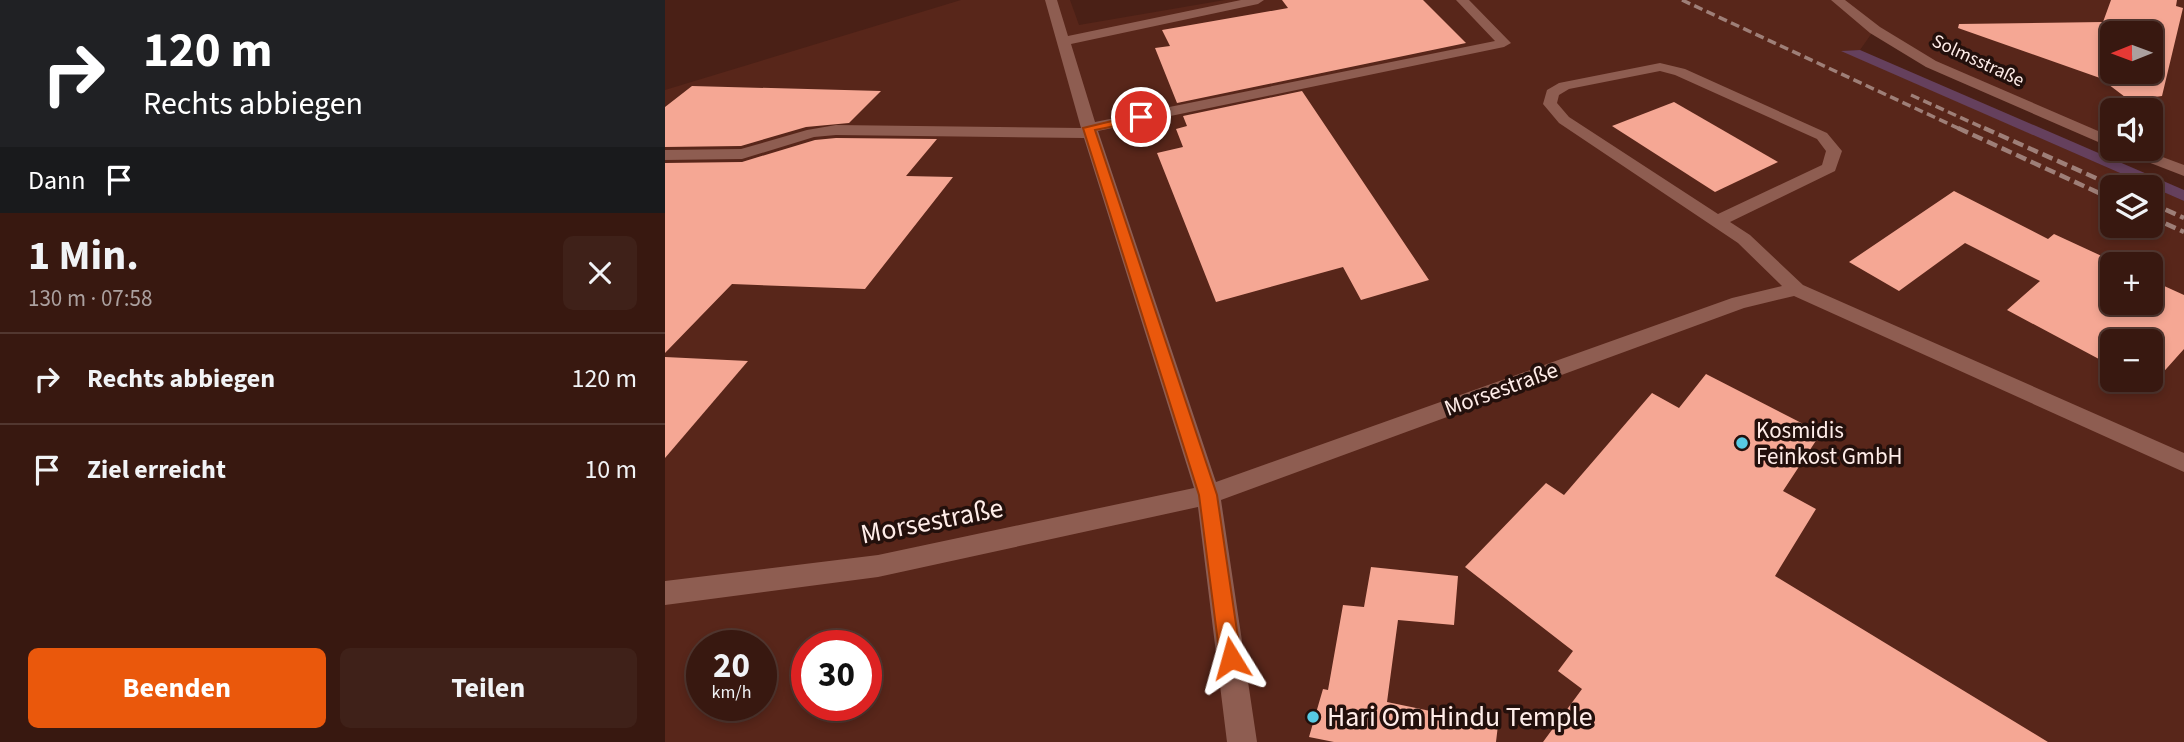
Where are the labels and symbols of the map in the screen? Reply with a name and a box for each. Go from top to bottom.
north arrow [2100,21,2163,84]
street label: Solmsstraße [1927,28,2029,94]
pin [1111,87,1171,147]
street label: Morsestraße [1440,353,1562,425]
place label: Kosmidis Feinkost GmbH [1756,414,1903,473]
marker: Kosmidis Feinkost GmbH [1734,435,1750,451]
street label: Morsestraße [857,488,1007,554]
position arrow [1194,621,1268,695]
speed limit sign: 30 [791,630,882,721]
place label: Hari Om Hindu Temple [1327,697,1593,737]
marker: Hari Om Hindu Temple [1305,709,1321,725]

